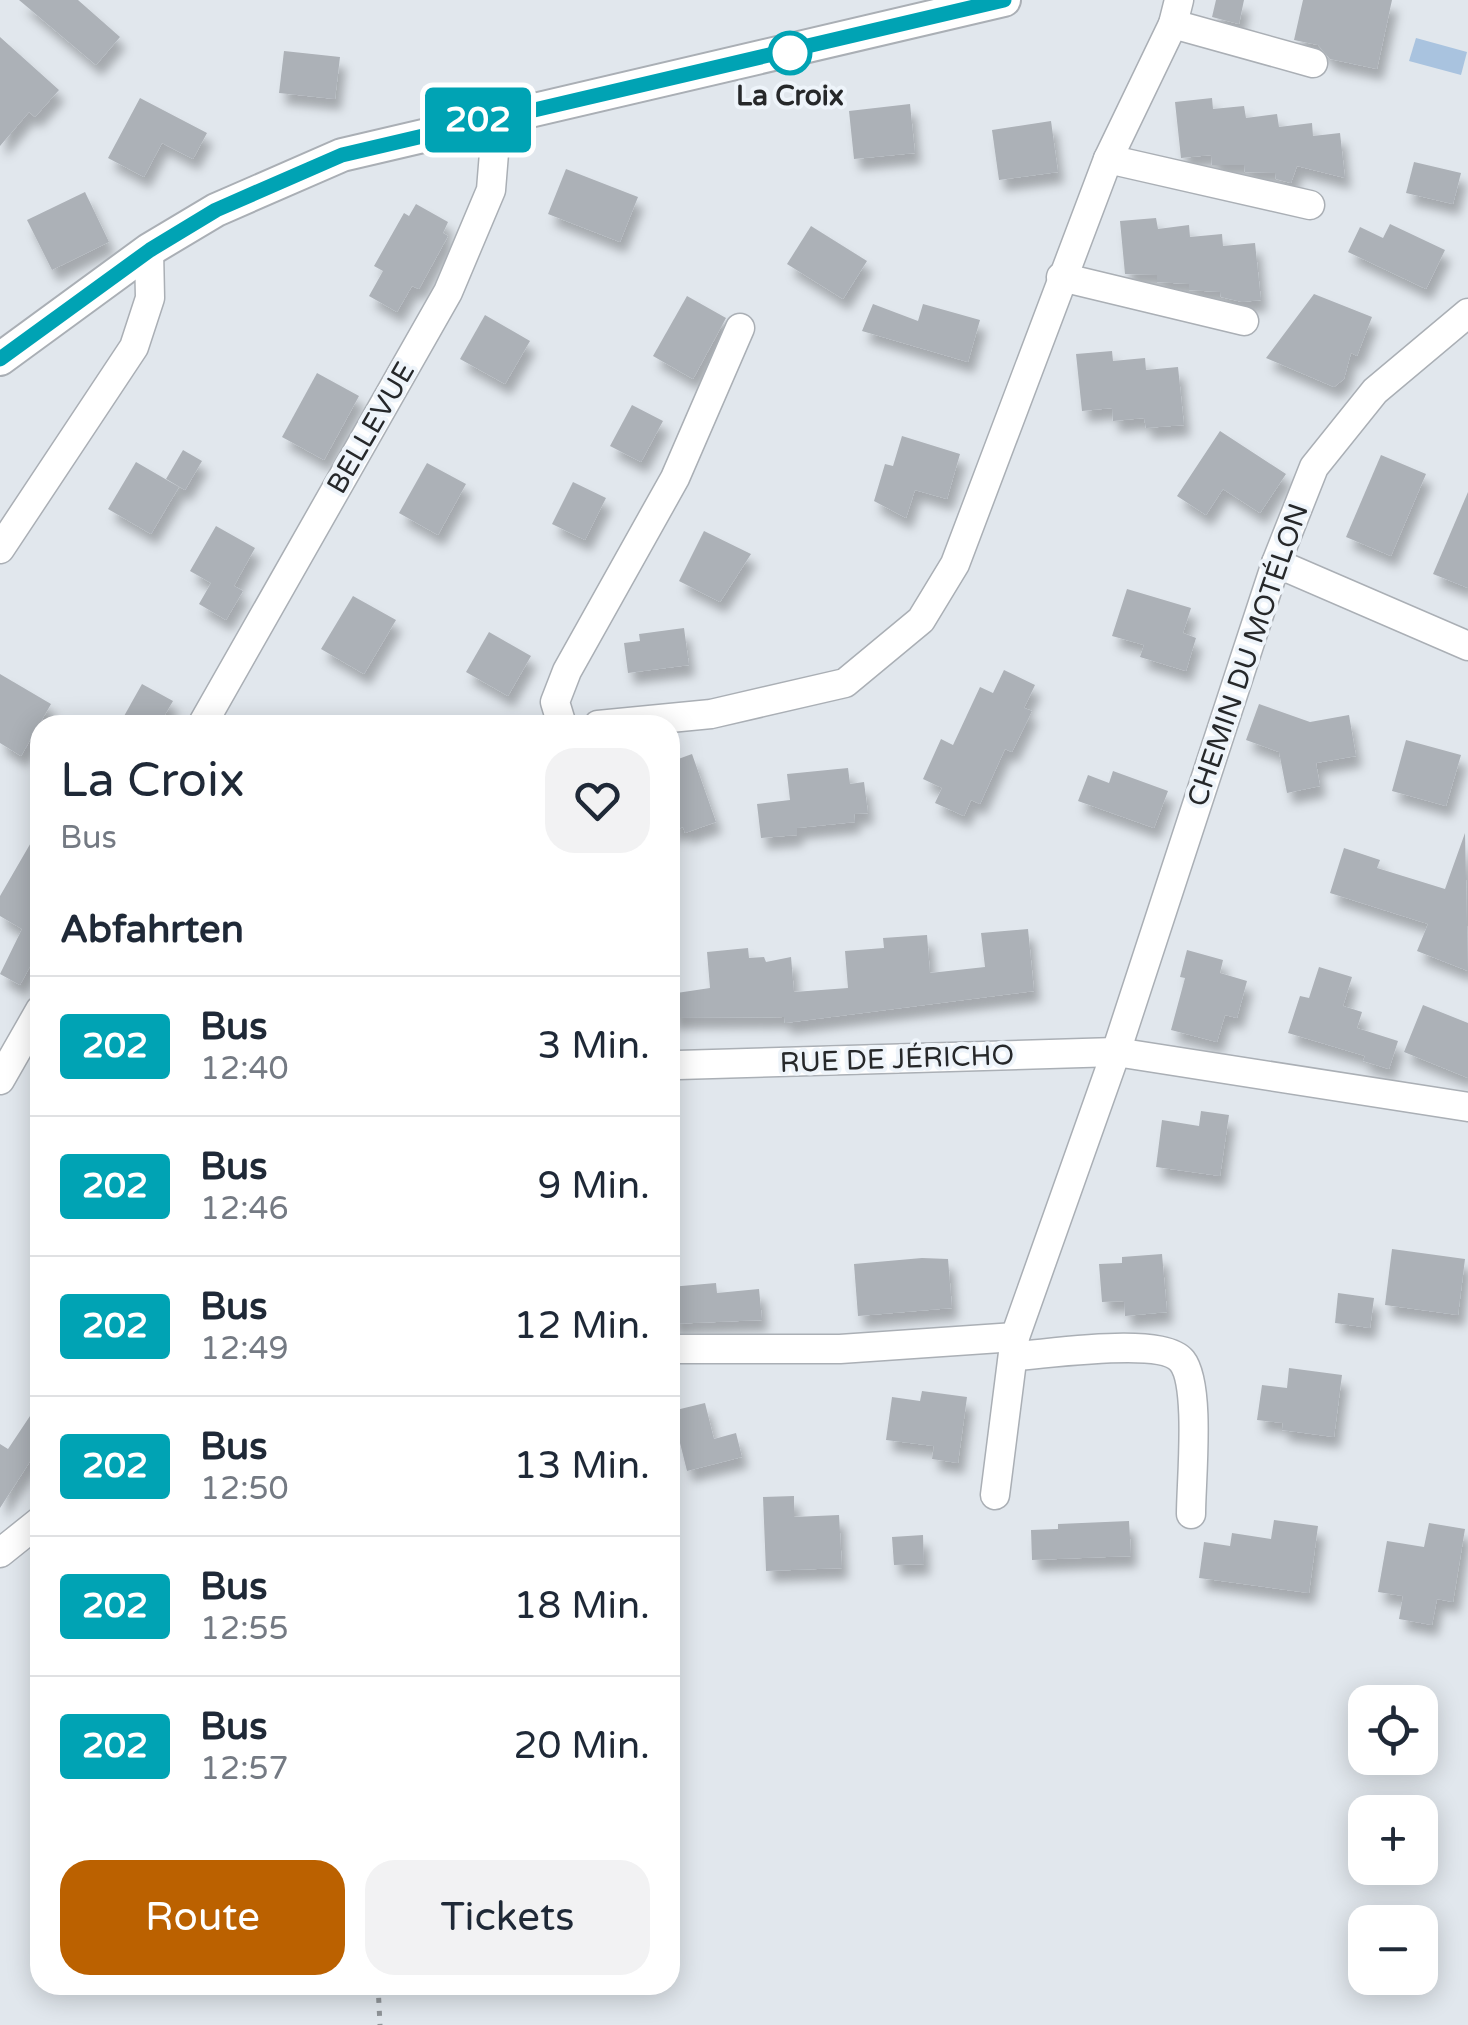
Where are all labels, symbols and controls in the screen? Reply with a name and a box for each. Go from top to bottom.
marker: La Croix [769,32,811,74]
place label: La Croix [736,79,844,113]
line badge: 202 [420,88,536,152]
text: 202 [445,99,511,141]
street label: BELLEVUE [320,356,422,500]
street label: CHEMIN DU MOTÉLON [1180,499,1316,811]
button: heart [545,748,650,853]
text: La Croix [60,752,245,810]
text: Bus [60,819,117,857]
text: Abfahrten [60,907,244,953]
text: Bus [200,1004,267,1050]
text: 3 Min. [537,1023,650,1069]
text: 202 [82,1025,148,1067]
street label: RUE DE JÉRICHO [779,1038,1015,1080]
text: 12:40 [200,1050,289,1088]
text: Bus [200,1144,267,1190]
text: 9 Min. [537,1163,650,1209]
text: 202 [82,1165,148,1207]
text: 12:46 [200,1190,289,1228]
text: Bus [200,1284,267,1330]
text: 12 Min. [514,1303,650,1349]
text: 202 [82,1305,148,1347]
text: 12:49 [200,1330,289,1368]
text: Bus [200,1424,267,1470]
text: 13 Min. [514,1443,650,1489]
text: 202 [82,1445,148,1487]
text: 12:50 [200,1470,289,1508]
text: Bus [200,1564,267,1610]
text: 18 Min. [514,1583,650,1629]
text: 202 [82,1585,148,1627]
text: 12:55 [200,1610,289,1648]
map controls [1348,1685,1438,1995]
button: locate [1348,1685,1438,1775]
text: Bus [200,1704,267,1750]
text: 20 Min. [514,1723,650,1769]
text: 202 [82,1725,148,1767]
text: 12:57 [200,1750,289,1788]
button: + [1348,1795,1438,1885]
button: Route [60,1860,345,1975]
button: Tickets [365,1860,650,1975]
button: − [1348,1905,1438,1995]

